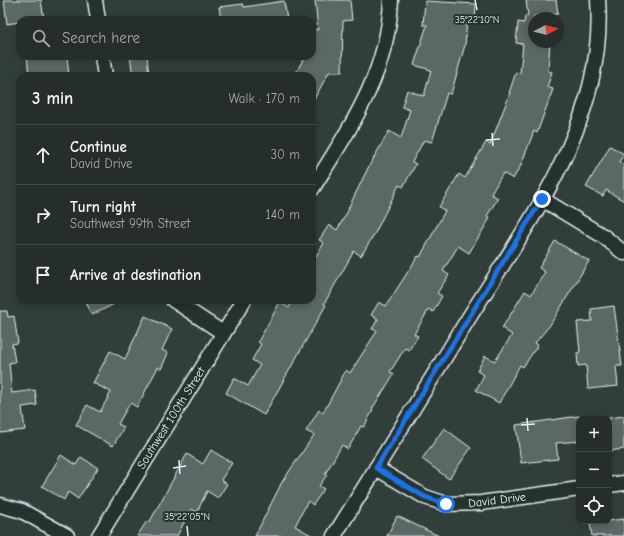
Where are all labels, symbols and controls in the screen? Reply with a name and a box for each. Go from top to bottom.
north arrow [528,12,564,48]
text: 35°22'10"N [455,14,499,26]
search box [16,16,316,60]
icon: search [30,27,52,49]
text: Search here [62,29,140,47]
text: 3 min [32,89,73,108]
text: Walk · 170 m [228,91,300,106]
text: Continue [70,138,127,156]
icon: ahead [32,144,54,166]
text: 30 m [270,147,300,162]
text: David Drive [70,156,132,171]
route end [533,190,551,208]
text: Turn right [70,198,136,216]
icon: right [32,204,54,226]
text: 140 m [266,207,300,222]
text: Southwest 99th Street [70,216,190,231]
icon: arrive [32,264,54,286]
text: Arrive at destination [70,266,201,284]
street label: Southwest 100th Street [134,364,208,472]
map controls [576,416,612,524]
button: + [576,416,612,452]
button: − [576,452,612,488]
button: locate [576,488,612,524]
street label: David Drive [468,490,526,510]
route start [437,495,455,513]
text: 35°22'05"N [164,511,210,523]

